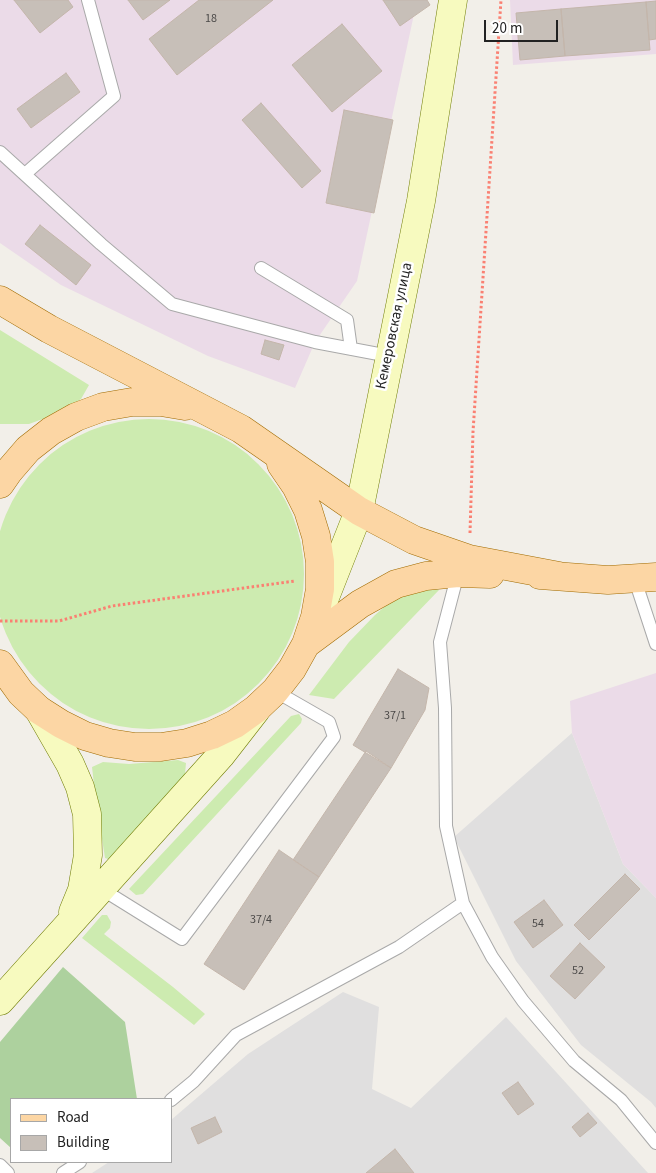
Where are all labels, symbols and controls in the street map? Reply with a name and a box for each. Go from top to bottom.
scale bar [486,10,560,42]
house number: 18 [205,12,217,26]
text: 20 m [492,18,522,39]
street label: Кемеровская улица [373,261,417,391]
house number: 37/1 [384,709,406,723]
house number: 37/4 [250,913,272,927]
house number: 54 [532,917,544,931]
house number: 52 [572,964,584,978]
legend [10,1098,172,1163]
text: Road [57,1107,89,1128]
text: Building [57,1132,109,1153]

